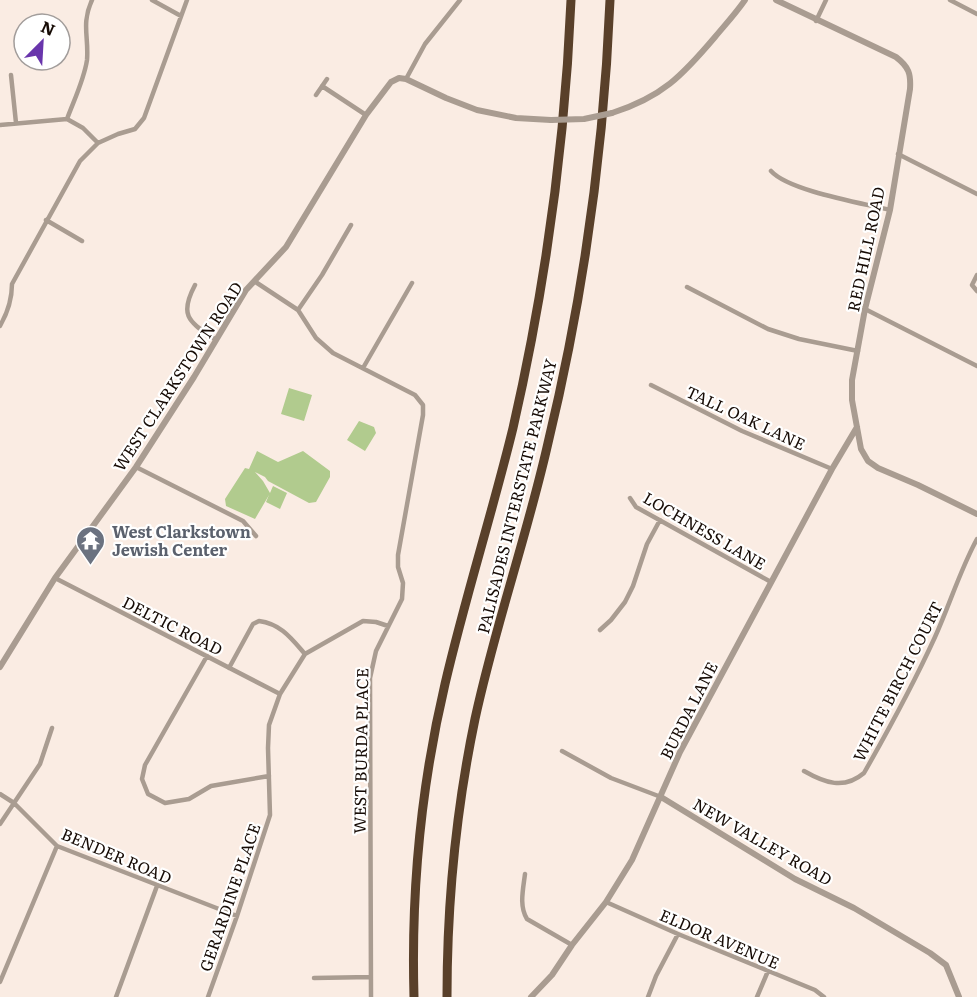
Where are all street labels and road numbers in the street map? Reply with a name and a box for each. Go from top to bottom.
street label: RED HILL ROAD [840,184,890,314]
street label: WEST CLARKSTOWN ROAD [107,276,247,476]
street label: PALISADES INTERSTATE PARKWAY [470,355,562,636]
street label: TALL OAK LANE [682,379,810,455]
street label: LOCHNESS LANE [639,485,771,575]
street label: DELTIC ROAD [119,589,227,661]
street label: WHITE BIRCH COURT [846,597,948,765]
street label: BURDA LANE [653,657,723,763]
street label: WEST BURDA PLACE [347,668,373,834]
street label: NEW VALLEY ROAD [689,791,837,891]
street label: GERARDINE PLACE [192,820,266,974]
street label: BENDER ROAD [58,821,176,889]
street label: ELDOR AVENUE [656,902,784,974]

